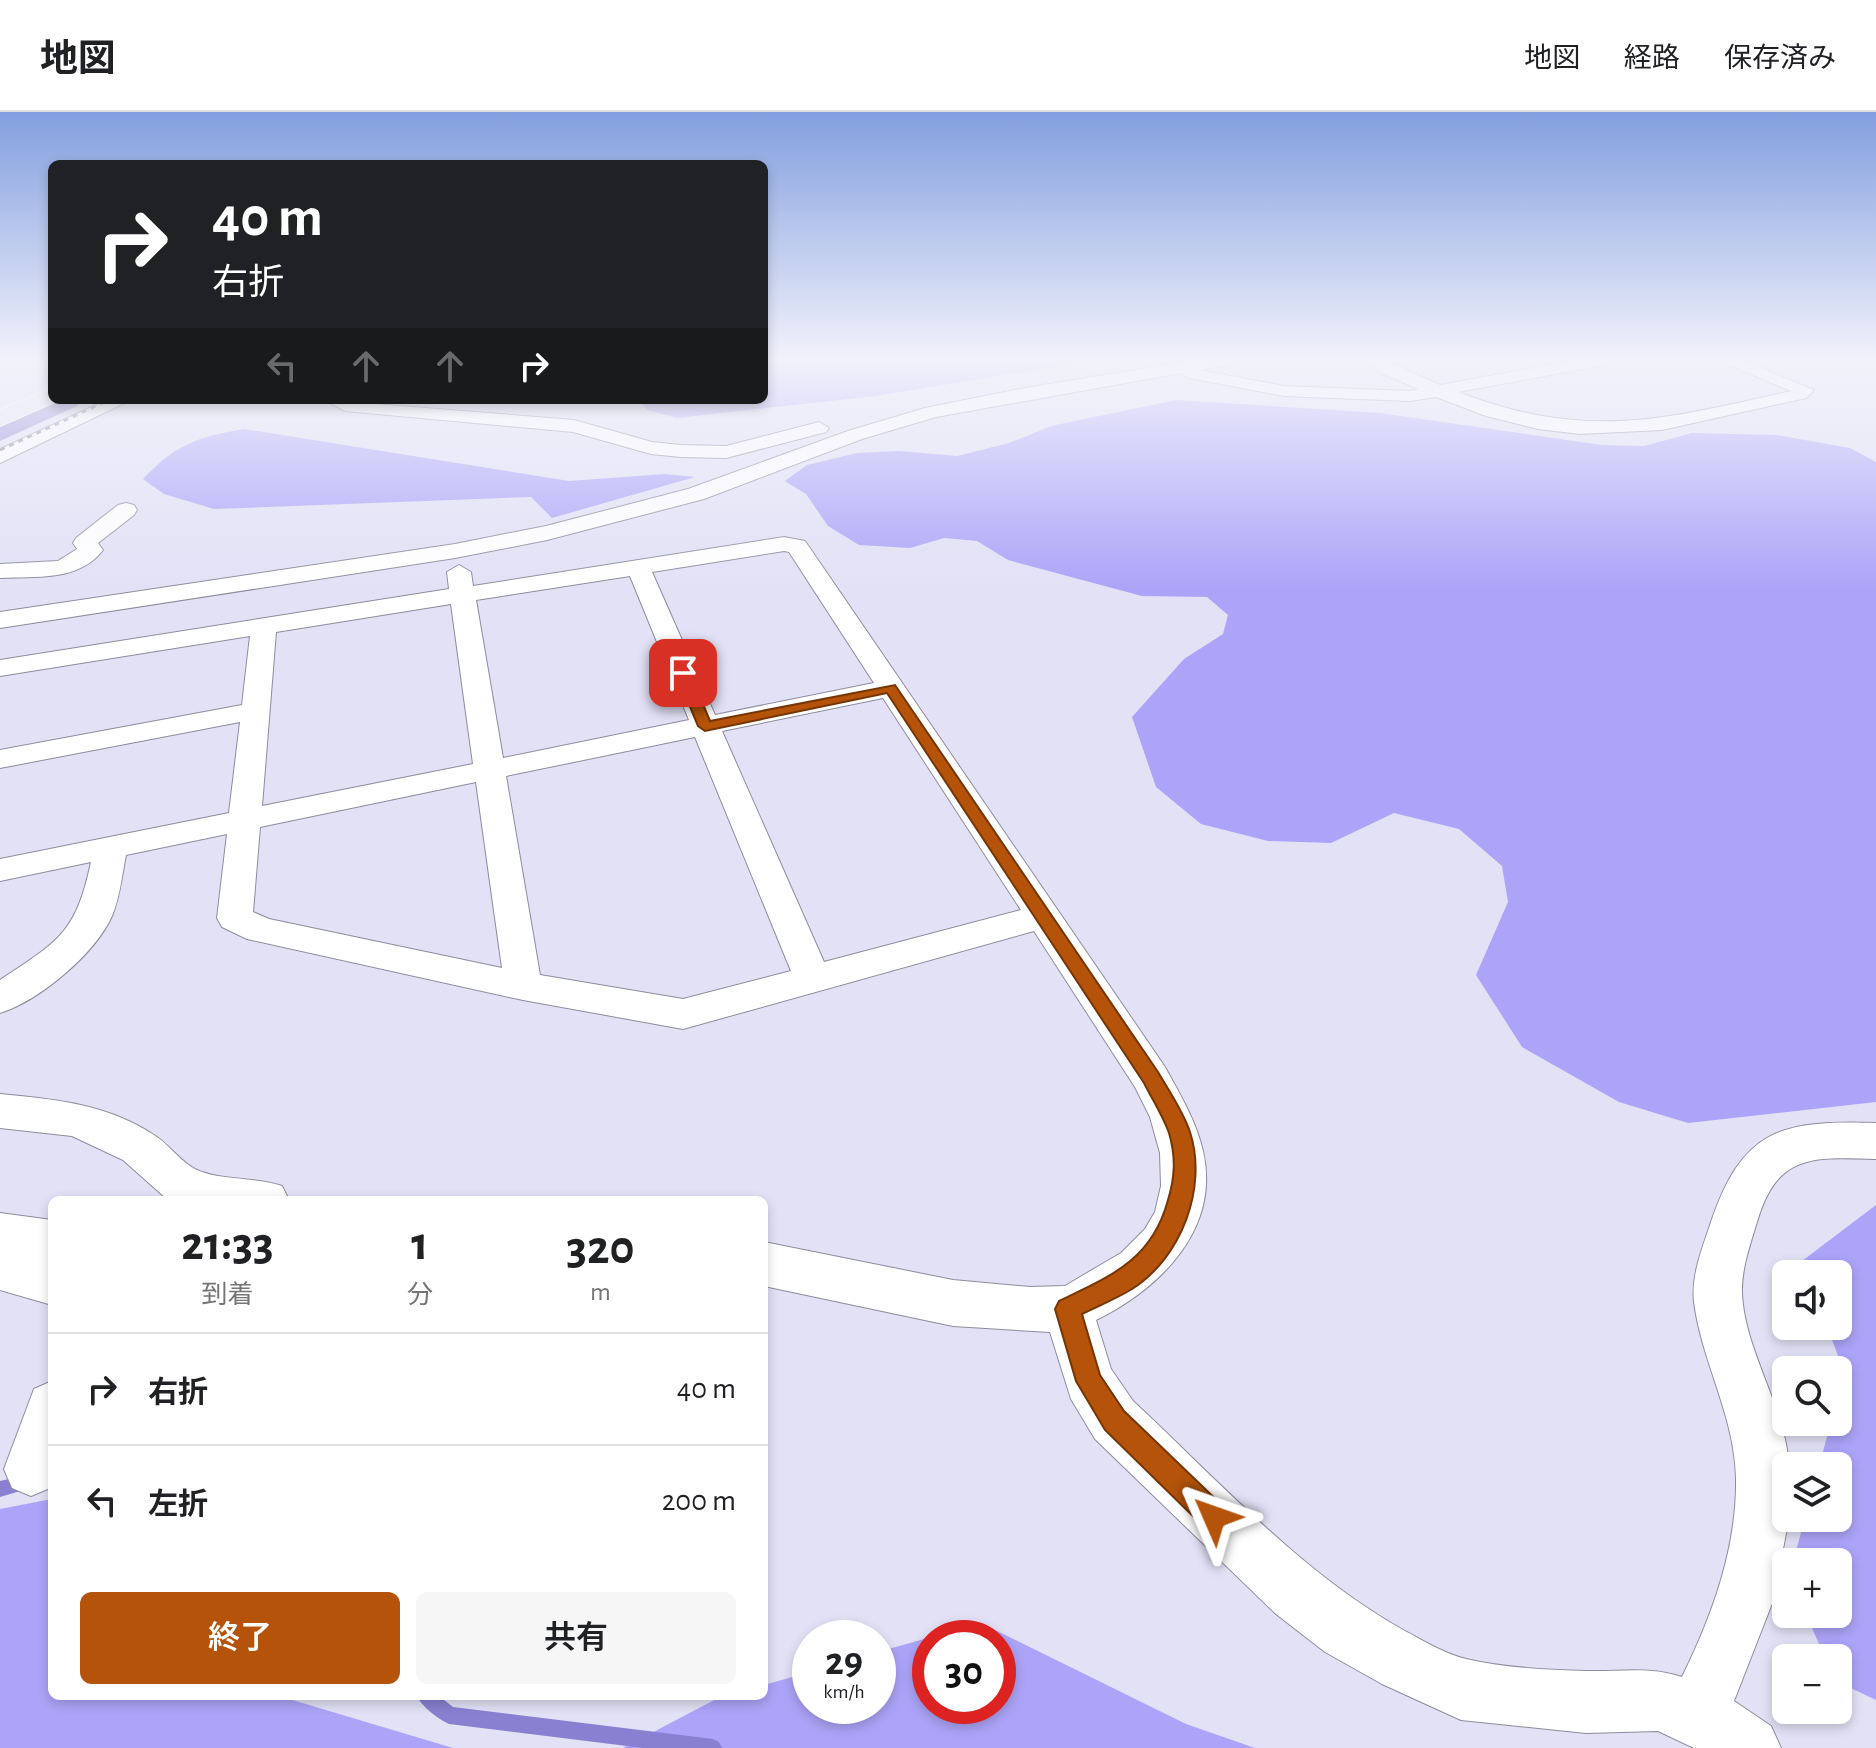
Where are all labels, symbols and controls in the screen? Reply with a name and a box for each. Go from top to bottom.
text: 地図 [40,41,116,79]
text: 地図 [1524,45,1580,73]
text: 経路 [1624,45,1680,73]
text: 保存済み [1724,45,1836,73]
text: 40 m [212,190,323,246]
icon: right [80,192,184,296]
text: 右折 [212,265,284,301]
icon: left [260,344,304,388]
icon: ahead [344,344,388,388]
icon: ahead [428,344,472,388]
icon: right [512,344,556,388]
pin [649,639,717,707]
icon: arrive [661,651,705,695]
text: 21:33 [181,1221,274,1269]
text: 1 [411,1221,429,1269]
text: 320 [566,1225,635,1273]
map controls [1772,1260,1852,1724]
button: sound [1772,1260,1852,1340]
text: m [590,1279,611,1305]
text: 到着 [201,1282,253,1308]
text: 分 [407,1282,433,1308]
button: search [1772,1356,1852,1436]
icon: right [80,1367,124,1411]
text: 40 m [677,1374,736,1404]
text: 右折 [148,1378,208,1408]
button: layers [1772,1452,1852,1532]
position arrow [1172,1475,1256,1559]
icon: left [80,1479,124,1523]
text: 200 m [662,1486,736,1516]
text: 左折 [148,1490,208,1520]
button: + [1772,1548,1852,1628]
button: 終了 [80,1592,400,1684]
button: 共有 [416,1592,736,1684]
speed limit sign: 30 [912,1620,1016,1724]
text: 29 [825,1642,863,1682]
button: − [1772,1644,1852,1724]
text: km/h [823,1682,865,1702]

